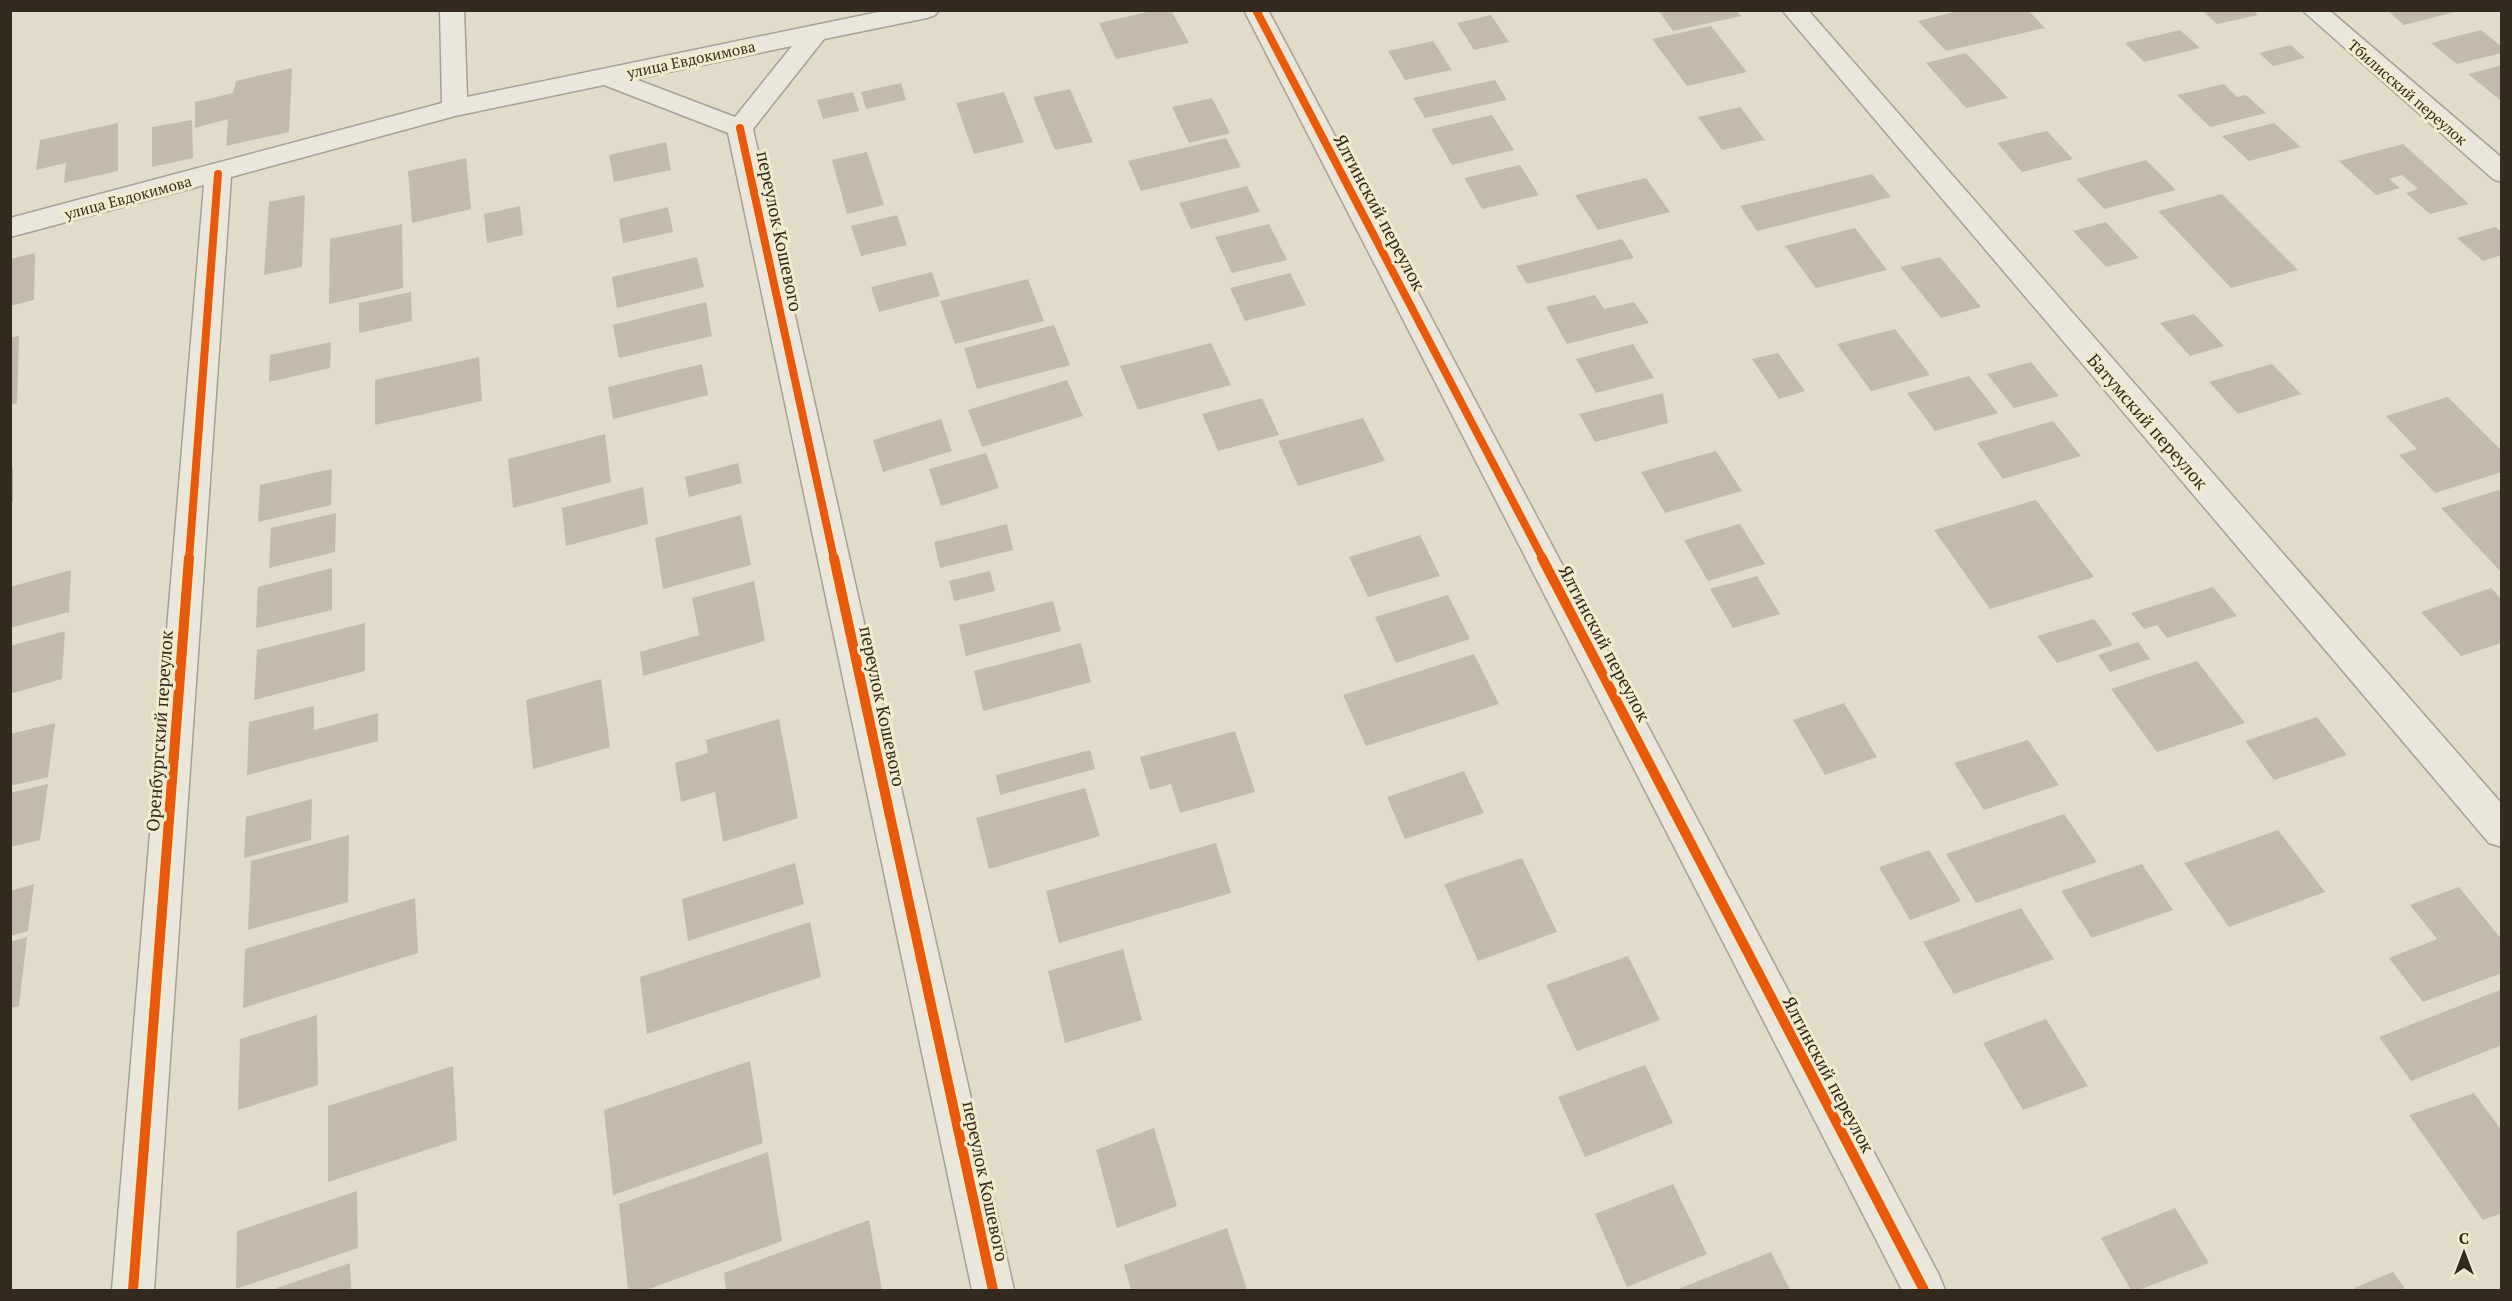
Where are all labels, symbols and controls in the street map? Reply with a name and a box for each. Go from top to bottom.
street label: Тбилисский переулок [2344,35,2473,150]
street label: улица Евдокимова [624,36,757,83]
street label: Ялтинский переулок [1329,130,1432,295]
street label: переулок Кошевого [751,148,809,314]
street label: улица Евдокимова [61,170,194,224]
street label: Батумский переулок [2082,348,2214,494]
street label: Ялтинский переулок [1554,561,1657,726]
street label: переулок Кошевого [854,623,912,789]
street label: Оренбургский переулок [140,629,178,832]
street label: Ялтинский переулок [1778,992,1881,1157]
street label: переулок Кошевого [957,1098,1015,1264]
north arrow [2434,1223,2494,1283]
text: С [2459,1227,2469,1249]

